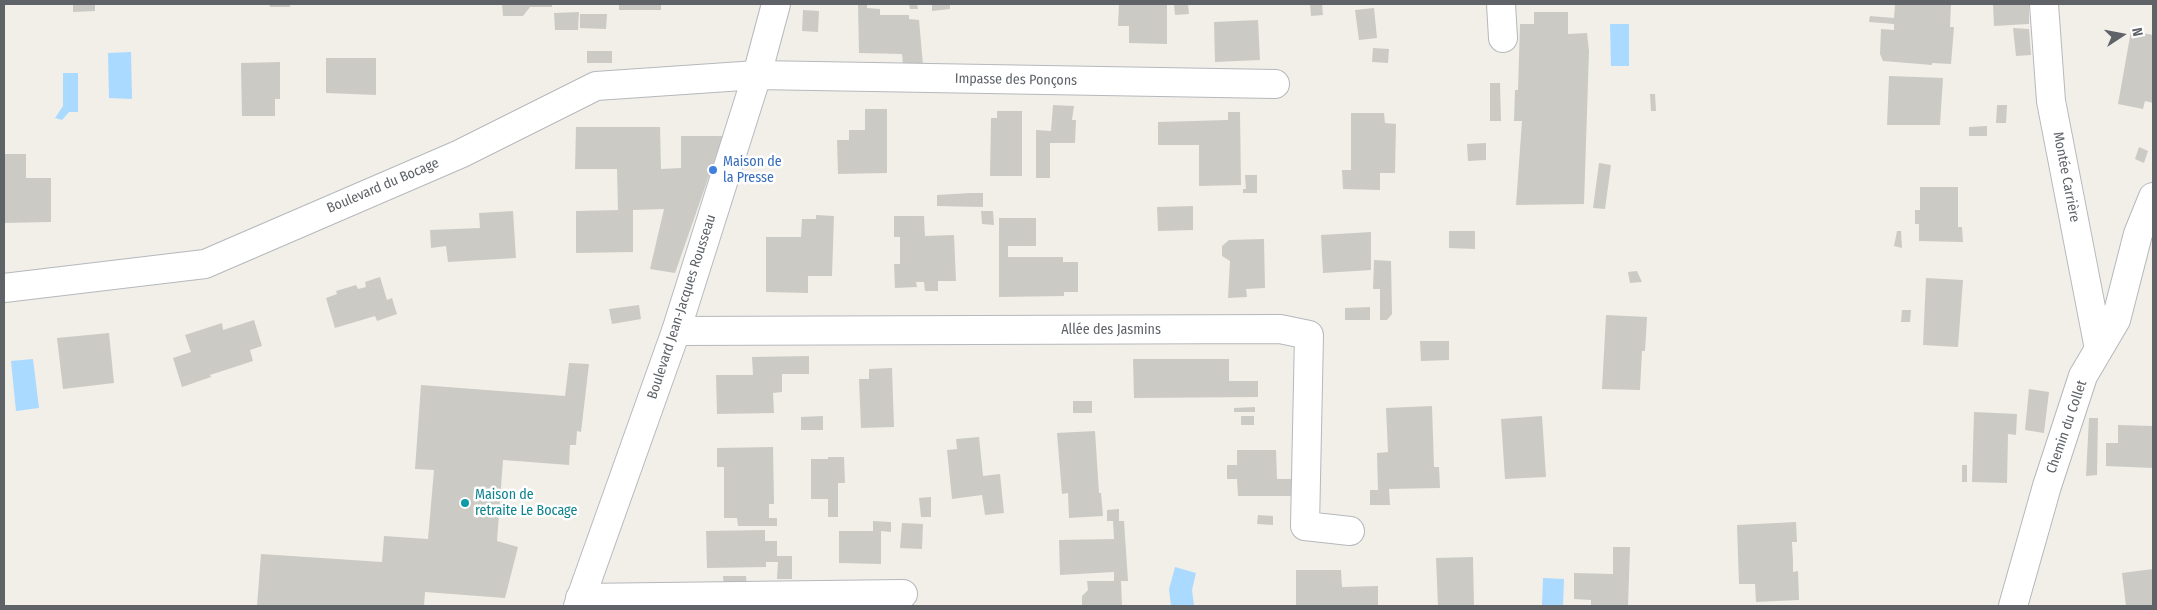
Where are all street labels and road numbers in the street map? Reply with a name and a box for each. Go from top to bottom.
street label: Impasse des Ponçons [955,71,1077,89]
street label: Montée Carrière [2049,130,2083,224]
street label: Boulevard du Bocage [324,155,442,217]
street label: Boulevard Jean-Jacques Rousseau [644,213,720,401]
street label: Allée des Jasmins [1061,322,1161,338]
street label: Chemin du Collet [2043,378,2091,476]

